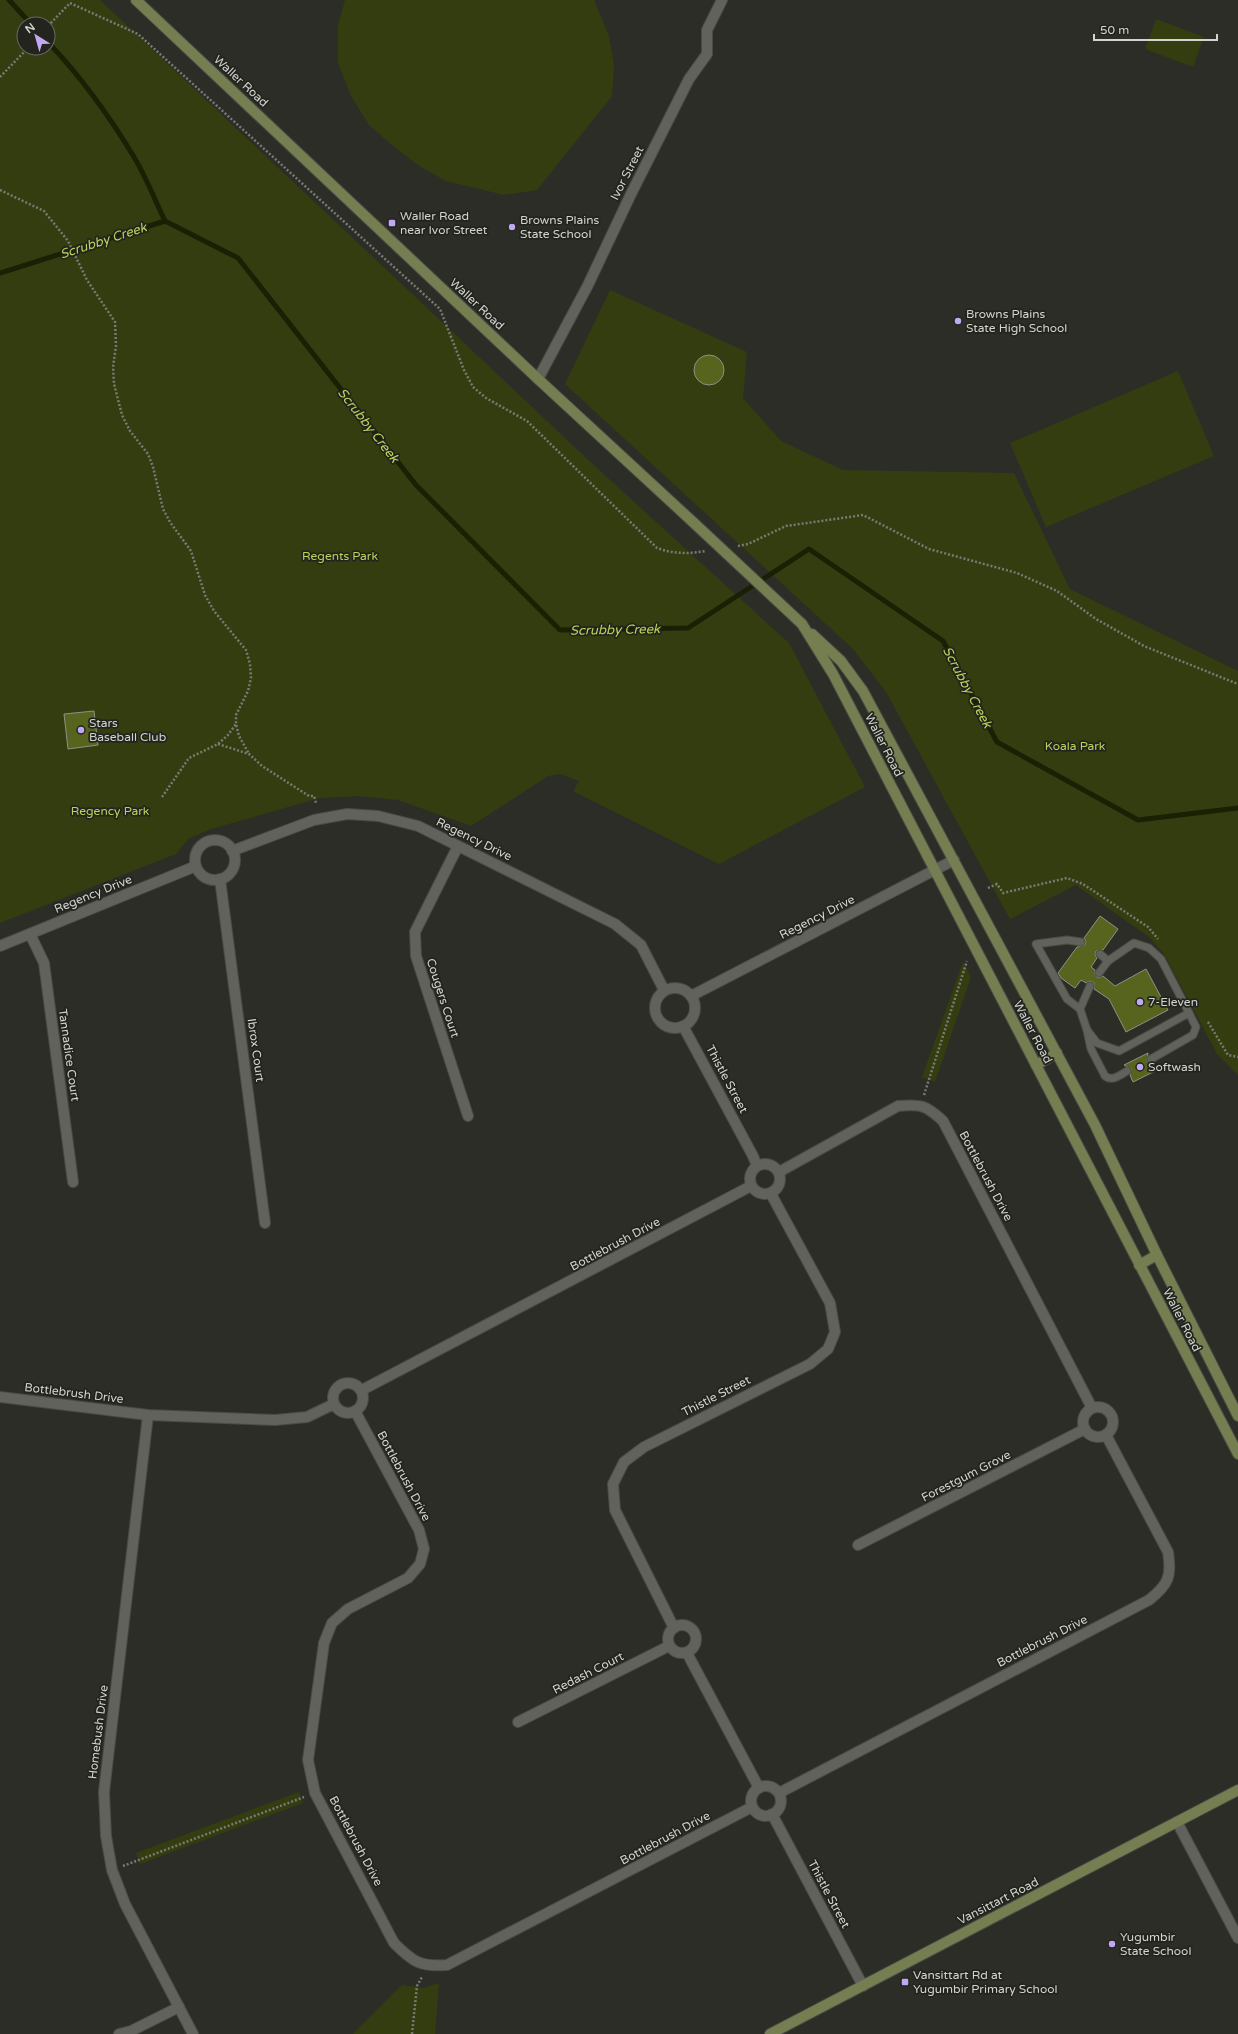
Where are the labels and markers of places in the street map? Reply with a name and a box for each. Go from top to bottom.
place label: Waller Road near Ivor Street [400,209,488,237]
place label: Browns Plains State School [520,213,600,241]
marker: Waller Road near Ivor Street [387,218,397,228]
marker: Browns Plains State School [507,222,517,232]
place label: Browns Plains State High School [966,307,1067,335]
marker: Browns Plains State High School [953,316,963,326]
place label: Stars Baseball Club [89,716,166,744]
marker: Stars Baseball Club [76,725,86,735]
place label: 7-Eleven [1148,995,1198,1009]
marker: 7-Eleven [1135,997,1145,1007]
place label: Softwash [1148,1060,1201,1074]
marker: Softwash [1135,1062,1145,1072]
place label: Yugumbir State School [1120,1930,1191,1958]
marker: Yugumbir State School [1107,1939,1117,1949]
place label: Vansittart Rd at Yugumbir Primary School [913,1968,1057,1996]
marker: Vansittart Rd at Yugumbir Primary School [900,1977,910,1987]

